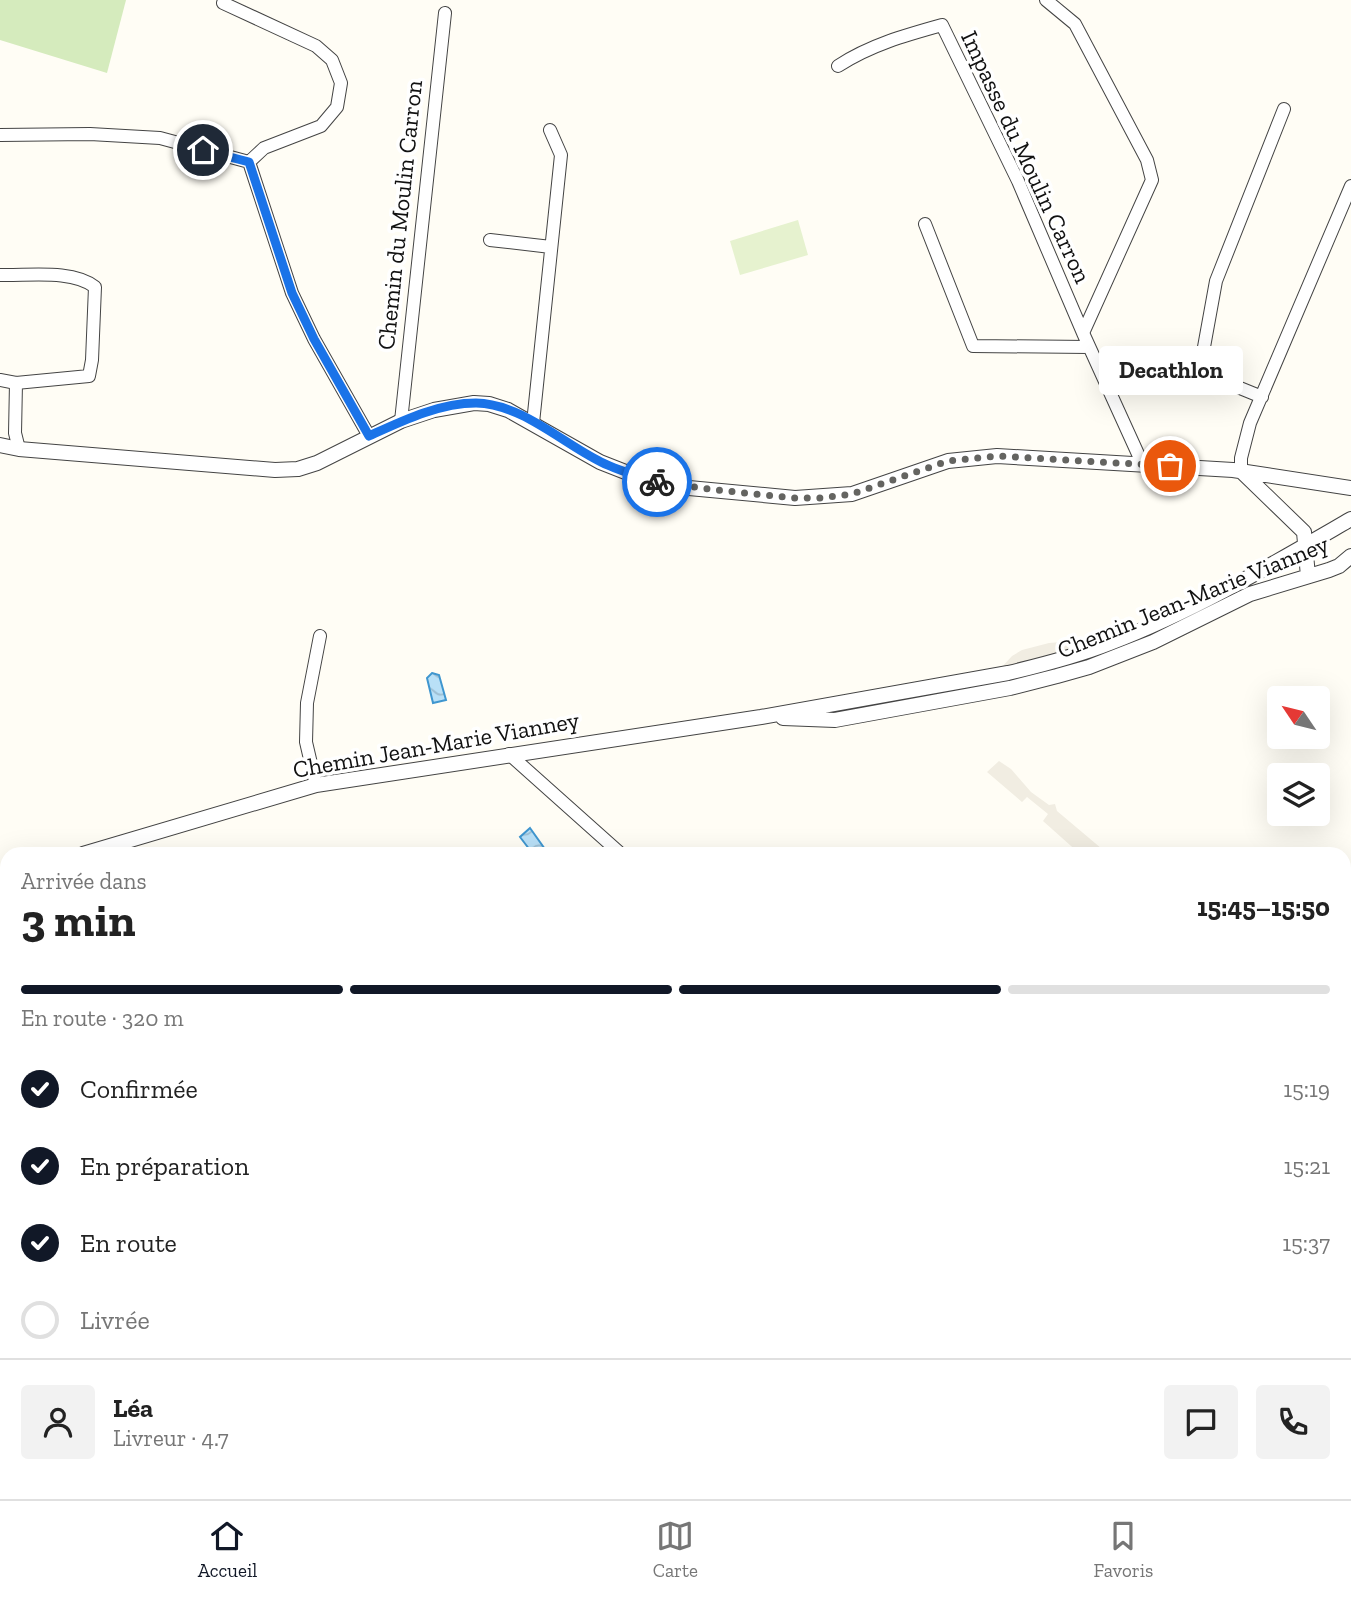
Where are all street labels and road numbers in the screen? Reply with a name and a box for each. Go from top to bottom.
street label: Impasse du Moulin Carron [955,26,1098,288]
street label: Chemin du Moulin Carron [371,78,428,351]
street label: Chemin Jean-Marie Vianney [1053,528,1333,664]
street label: Chemin Jean-Marie Vianney [291,705,582,784]

